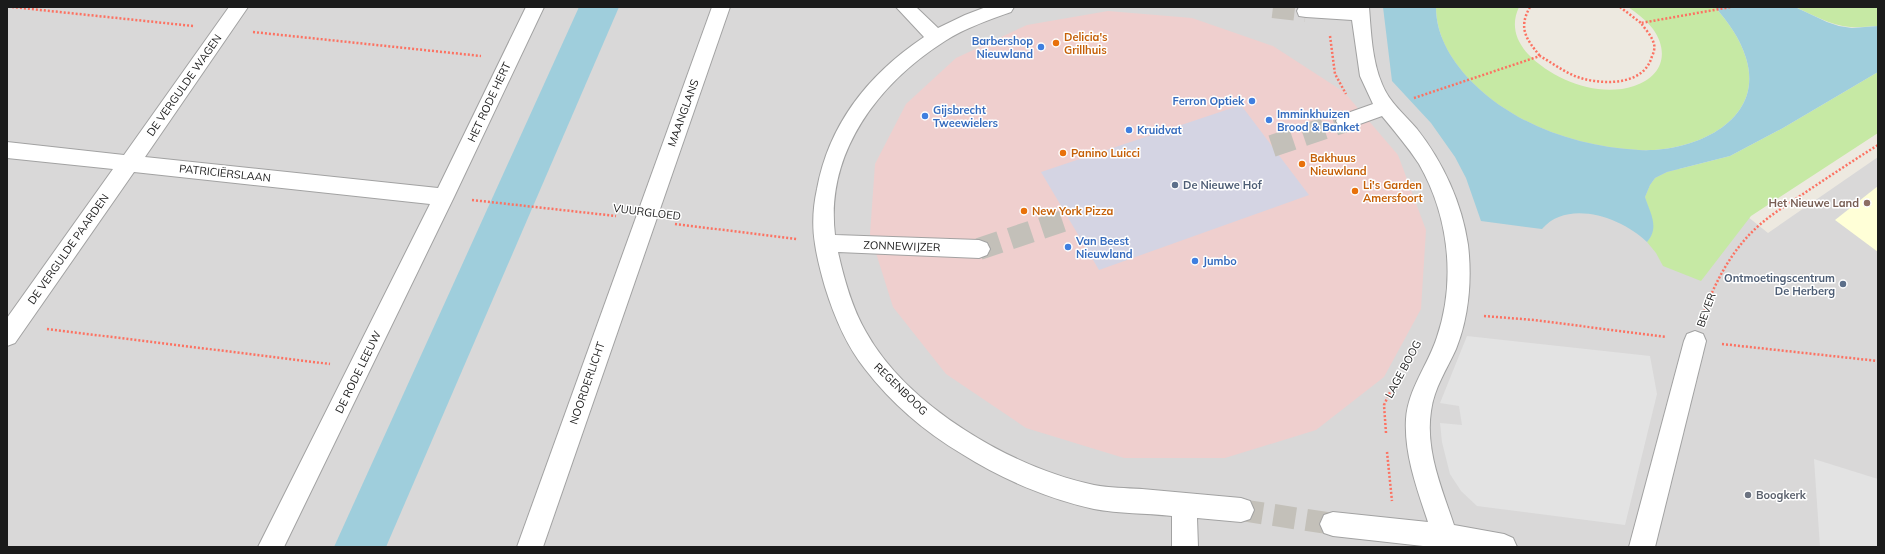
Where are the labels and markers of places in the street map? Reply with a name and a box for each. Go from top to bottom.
place label: Delicia's Grillhuis [1064,30,1108,57]
place label: Barbershop Nieuwland [972,34,1033,61]
marker: Delicia's Grillhuis [1051,38,1061,48]
marker: Barbershop Nieuwland [1036,42,1046,52]
place label: Ferron Optiek [1173,94,1245,108]
marker: Ferron Optiek [1247,96,1257,106]
place label: Gijsbrecht Tweewielers [933,103,998,130]
place label: Imminkhuizen Brood & Banket [1277,107,1359,134]
marker: Gijsbrecht Tweewielers [920,111,930,121]
marker: Imminkhuizen Brood & Banket [1264,115,1274,125]
place label: Kruidvat [1137,123,1182,137]
marker: Kruidvat [1124,125,1134,135]
place label: Panino Luicci [1071,146,1140,160]
marker: Panino Luicci [1058,148,1068,158]
place label: Bakhuus Nieuwland [1310,151,1367,178]
marker: Bakhuus Nieuwland [1297,159,1307,169]
place label: De Nieuwe Hof [1183,178,1263,192]
place label: Li's Garden Amersfoort [1363,178,1423,205]
marker: De Nieuwe Hof [1170,180,1180,190]
marker: Li's Garden Amersfoort [1350,186,1360,196]
place label: Het Nieuwe Land [1768,196,1859,210]
marker: Het Nieuwe Land [1862,198,1872,208]
place label: New York Pizza [1032,204,1114,218]
marker: New York Pizza [1019,206,1029,216]
place label: Van Beest Nieuwland [1075,234,1133,261]
marker: Van Beest Nieuwland [1063,242,1073,252]
place label: Jumbo [1203,254,1237,268]
marker: Jumbo [1190,256,1200,266]
place label: Ontmoetingscentrum De Herberg [1724,271,1835,298]
marker: Ontmoetingscentrum De Herberg [1838,279,1848,289]
place label: Boogkerk [1756,488,1807,502]
marker: Boogkerk [1743,490,1753,500]

